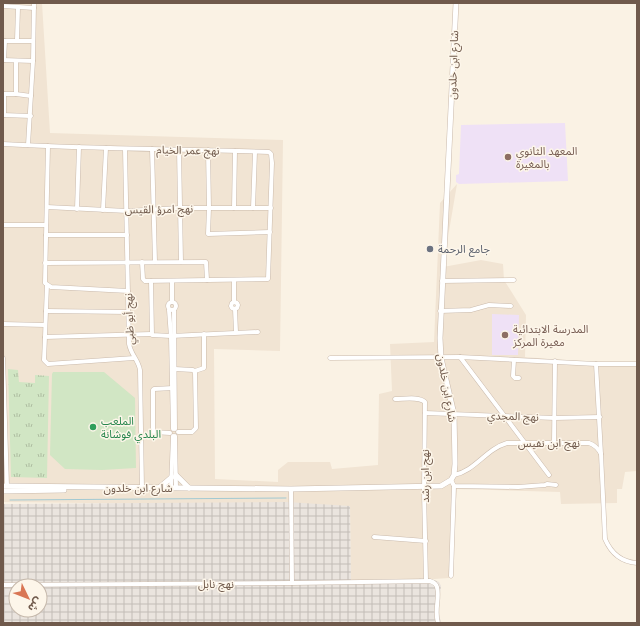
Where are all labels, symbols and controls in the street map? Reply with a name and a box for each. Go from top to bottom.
street label: شارع ابن خلدون [446,30,462,100]
street label: نهج عمر الخيام [156,143,220,159]
place label: المعهد الثانوي بالمغيرة [516,145,577,171]
marker: المعهد الثانوي بالمغيرة [503,152,513,162]
street label: نهج امرؤ القيس [125,202,193,218]
place label: جامع الرحمة [438,243,490,257]
marker: جامع الرحمة [425,244,435,254]
street label: نهج أبو ظبي [122,293,139,345]
place label: المدرسة الابتدائية مغيرة المركز [512,323,588,349]
marker: المدرسة الابتدائية مغيرة المركز [500,330,510,340]
street label: شارع ابن خلدون [433,353,459,424]
street label: نهج المجدي [487,409,539,426]
place label: الملعب البلدي فوشانة [101,415,161,444]
marker: الملعب البلدي فوشانة [88,422,98,432]
street label: نهج ابن نفيس [518,437,580,451]
street label: نهج ابن رشد [419,449,433,503]
street label: شارع ابن خلدون [103,482,173,496]
north arrow [8,578,48,618]
street label: نهج نابل [198,578,234,592]
text: ش [25,595,45,614]

